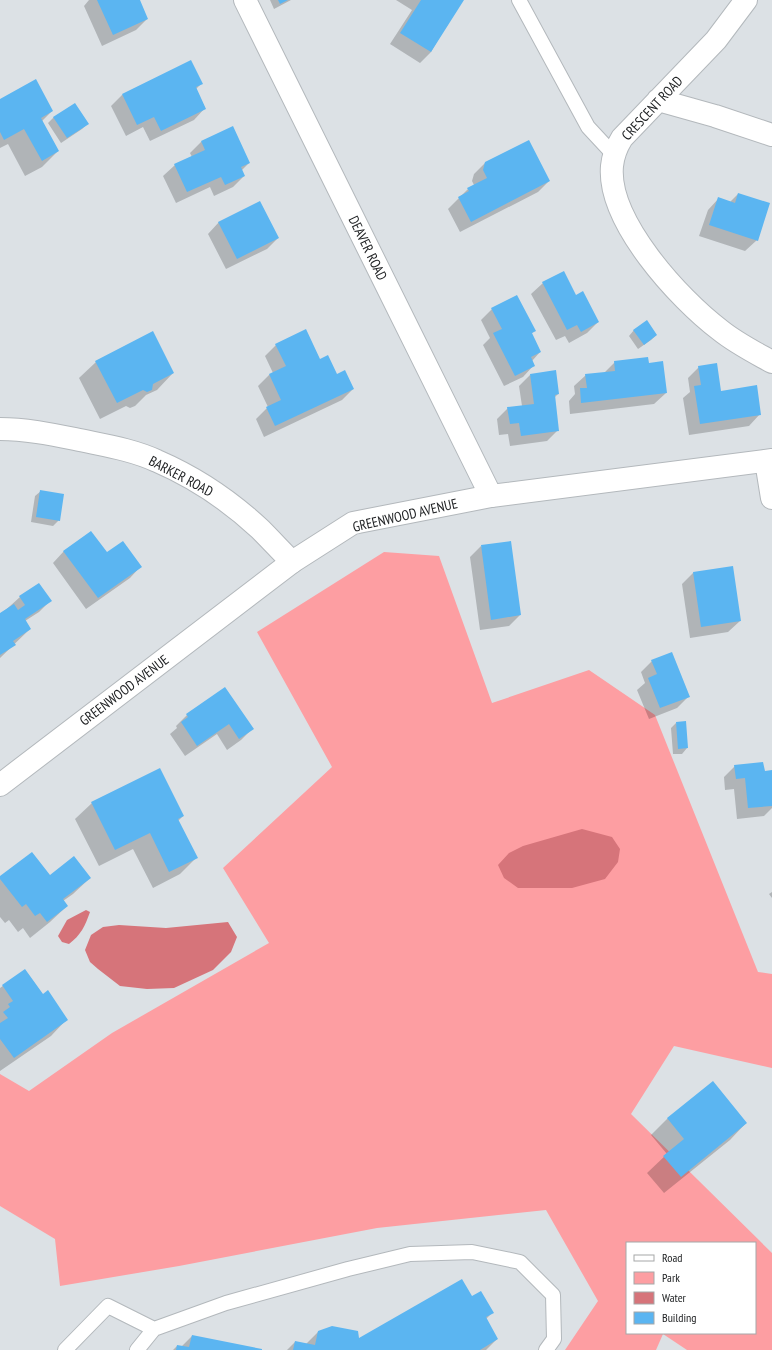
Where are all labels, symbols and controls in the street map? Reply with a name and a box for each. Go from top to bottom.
street label: CRESCENT ROAD [618,72,686,144]
street label: DEAVER ROAD [345,213,391,283]
street label: BARKER ROAD [146,452,216,500]
street label: GREENWOOD AVENUE [351,494,459,536]
street label: GREENWOOD AVENUE [76,651,172,729]
legend [626,1242,756,1334]
text: Road [662,1250,682,1265]
text: Park [662,1270,680,1285]
text: Water [662,1290,687,1305]
text: Building [662,1310,697,1325]

